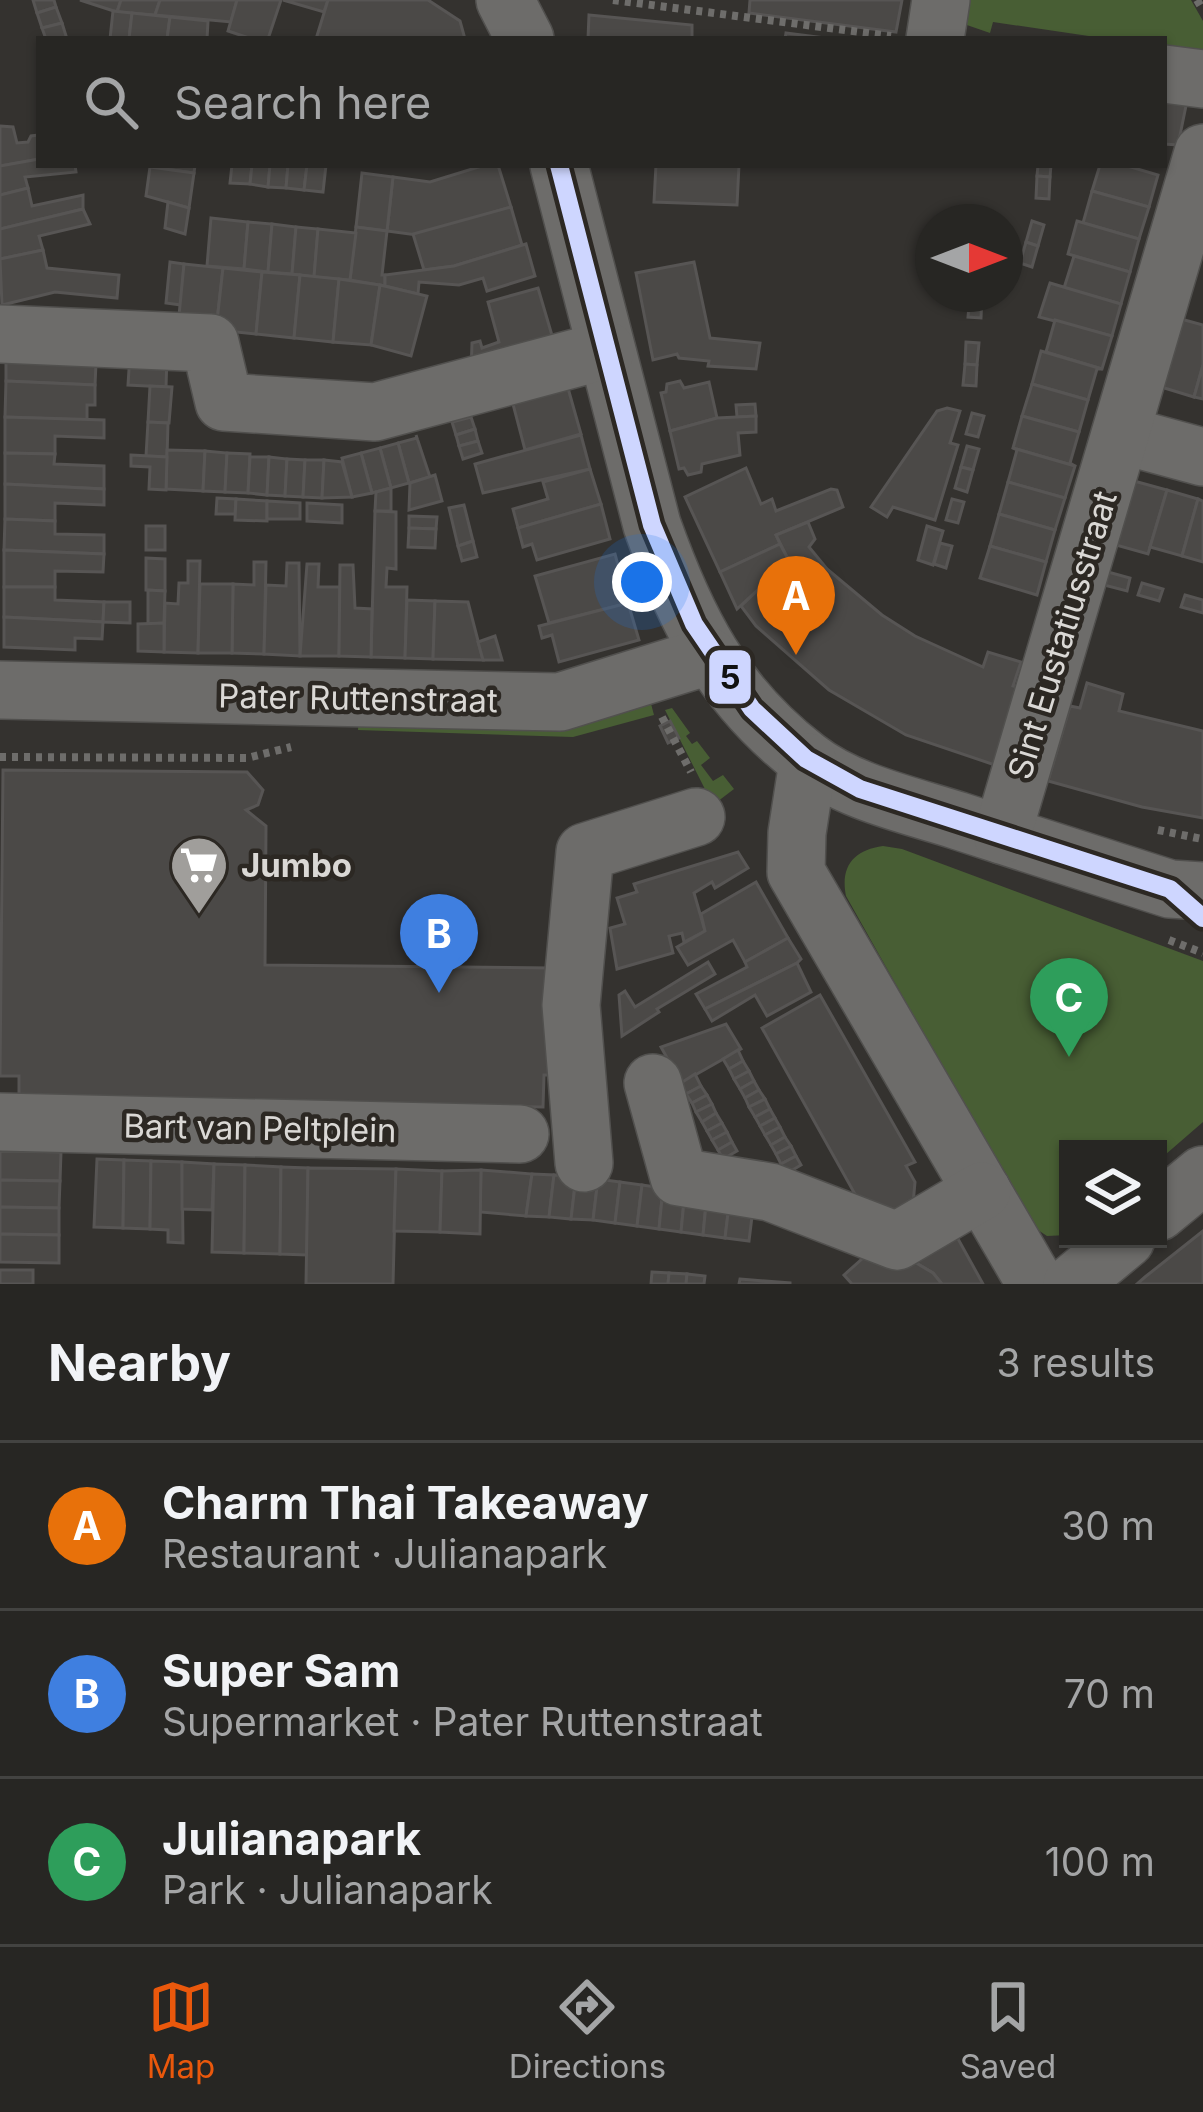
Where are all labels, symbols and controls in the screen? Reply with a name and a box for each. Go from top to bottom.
search box [36,36,1167,168]
icon: search [78,69,144,135]
text: Search here [174,75,431,130]
north arrow [915,204,1023,312]
street label: Sint Eustatiusstraat [999,486,1125,784]
your location [612,552,672,612]
pin: A [757,556,835,655]
line badge: 5 [707,648,753,706]
text: 5 [719,657,741,697]
street label: Pater Ruttenstraat [218,676,498,720]
supermarket icon: Jumbo [168,834,230,916]
place label: Jumbo [241,845,352,885]
pin: B [400,894,478,993]
pin: C [1030,958,1108,1057]
street label: Bart van Peltplein [123,1106,397,1150]
map controls [1059,1140,1167,1248]
button: layers [1059,1140,1167,1248]
text: Nearby [48,1332,231,1393]
text: 3 results [997,1339,1155,1386]
text: Charm Thai Takeaway [162,1475,649,1530]
text: A [72,1502,102,1549]
text: 30 m [1061,1502,1155,1549]
text: Restaurant · Julianapark [162,1530,607,1577]
text: Super Sam [162,1643,400,1698]
text: B [74,1670,100,1717]
text: 70 m [1064,1670,1155,1717]
text: Supermarket · Pater Ruttenstraat [162,1698,763,1745]
text: Julianapark [162,1811,421,1866]
text: C [73,1838,101,1885]
text: 100 m [1045,1838,1155,1885]
text: Park · Julianapark [162,1866,493,1913]
tab: Map [147,1974,215,2086]
tab: Directions [509,1974,666,2086]
tab: Saved [960,1974,1056,2086]

